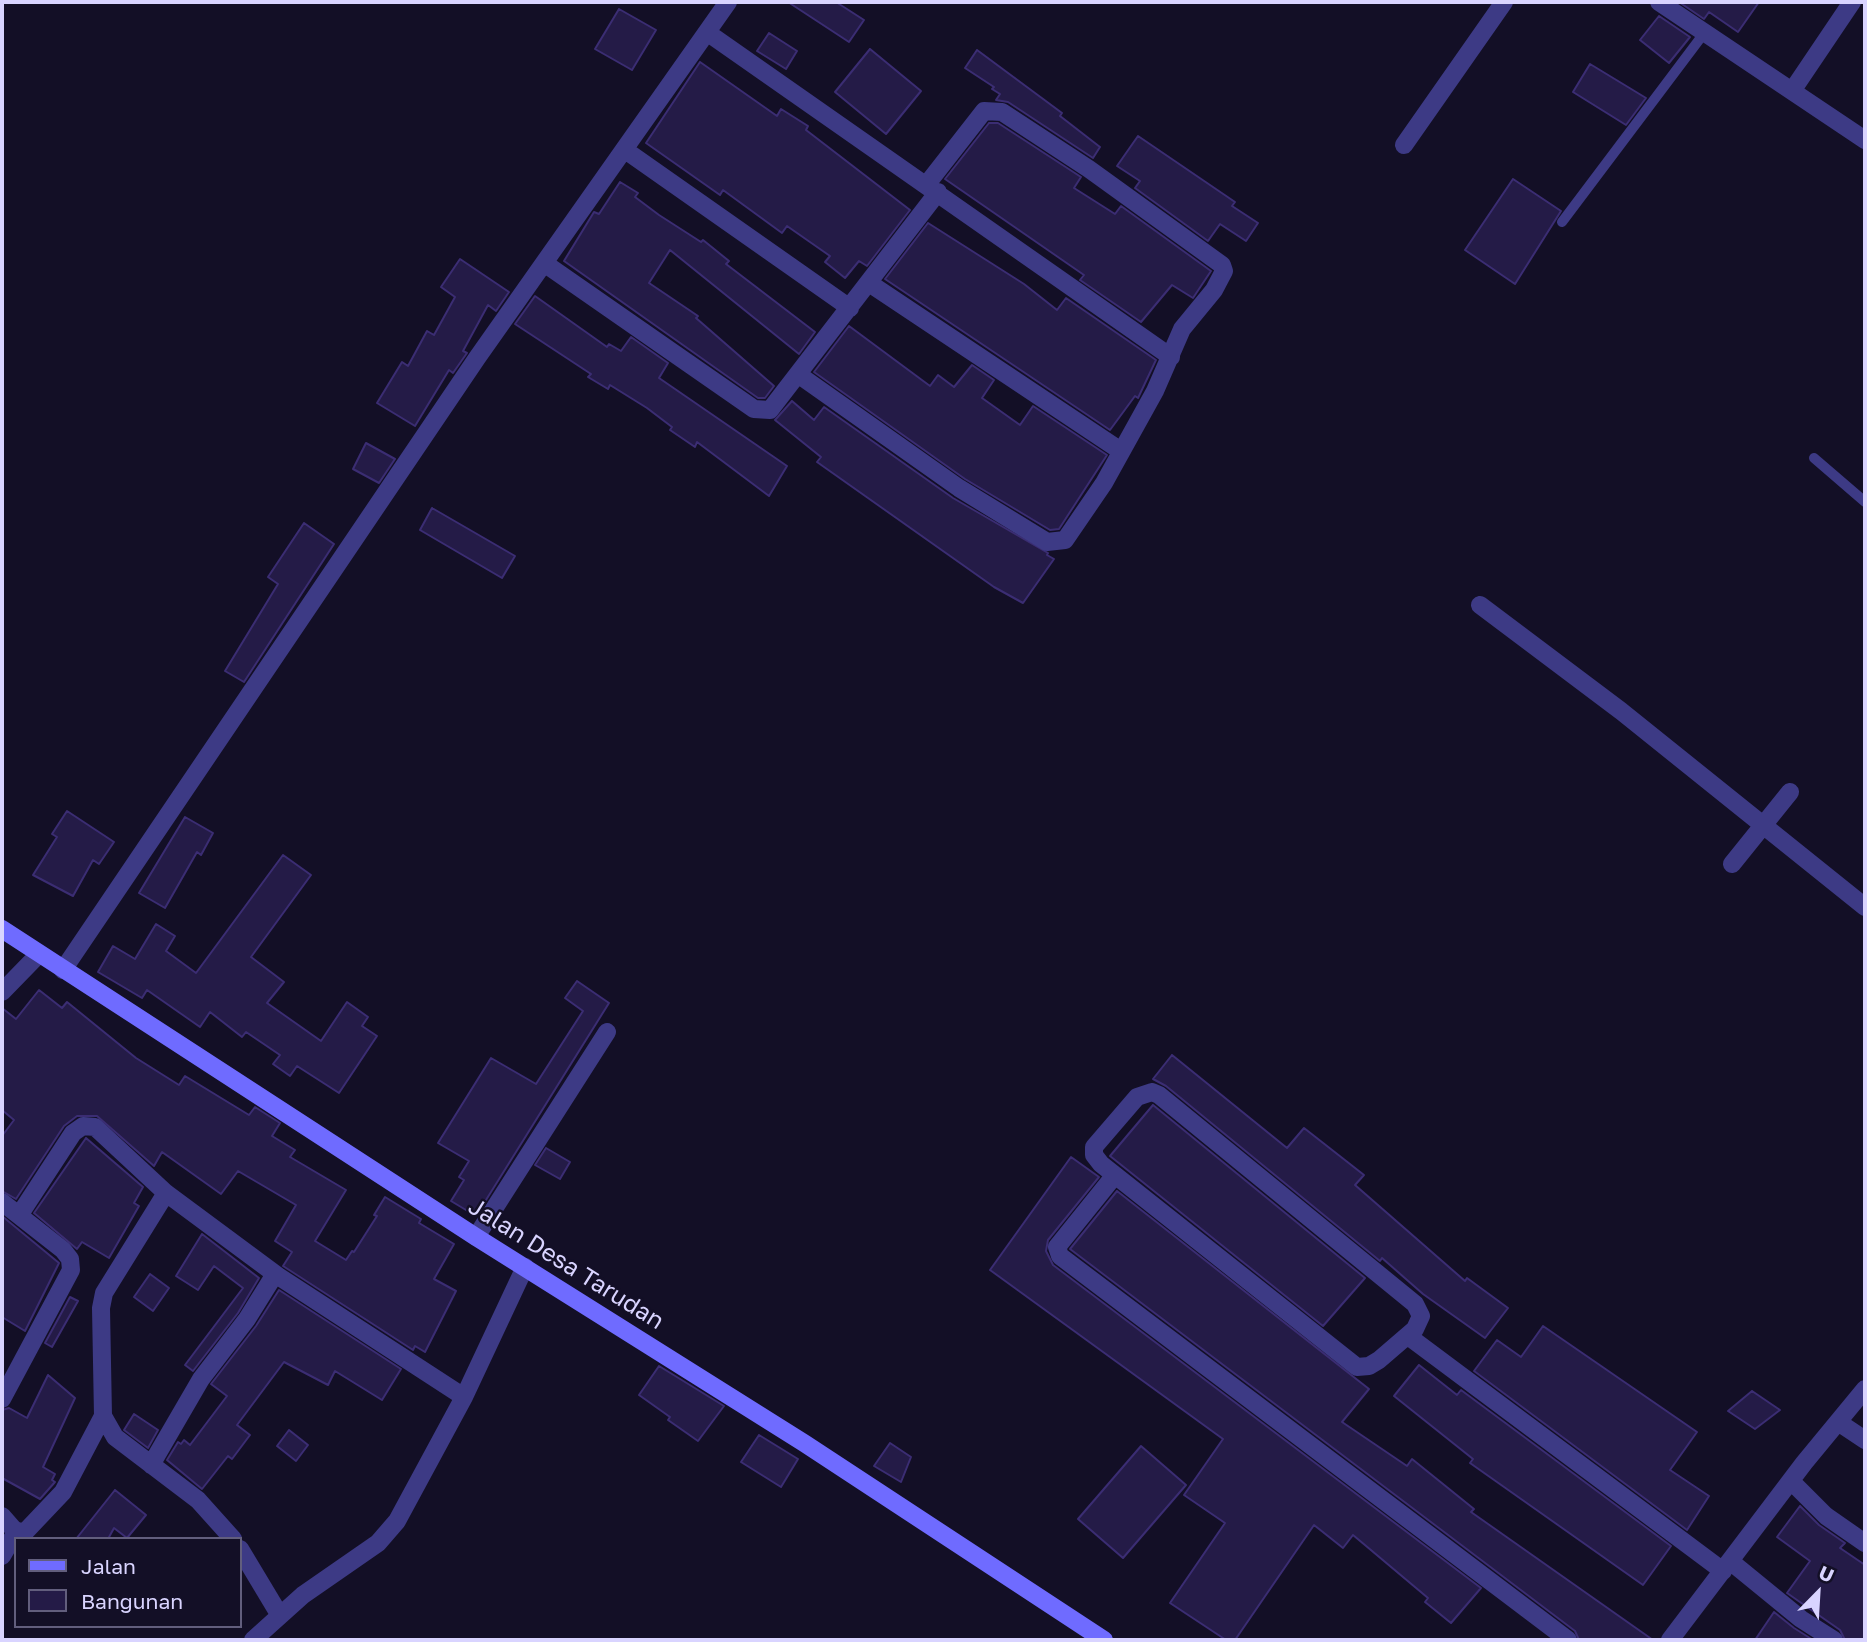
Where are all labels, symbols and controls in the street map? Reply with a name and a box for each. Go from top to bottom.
street label: Jalan Desa Tarudan [463,1192,669,1336]
legend [14,1537,242,1628]
text: Jalan [81,1553,136,1579]
north arrow [1783,1558,1853,1628]
text: U [1816,1560,1838,1587]
text: Bangunan [81,1588,183,1614]

